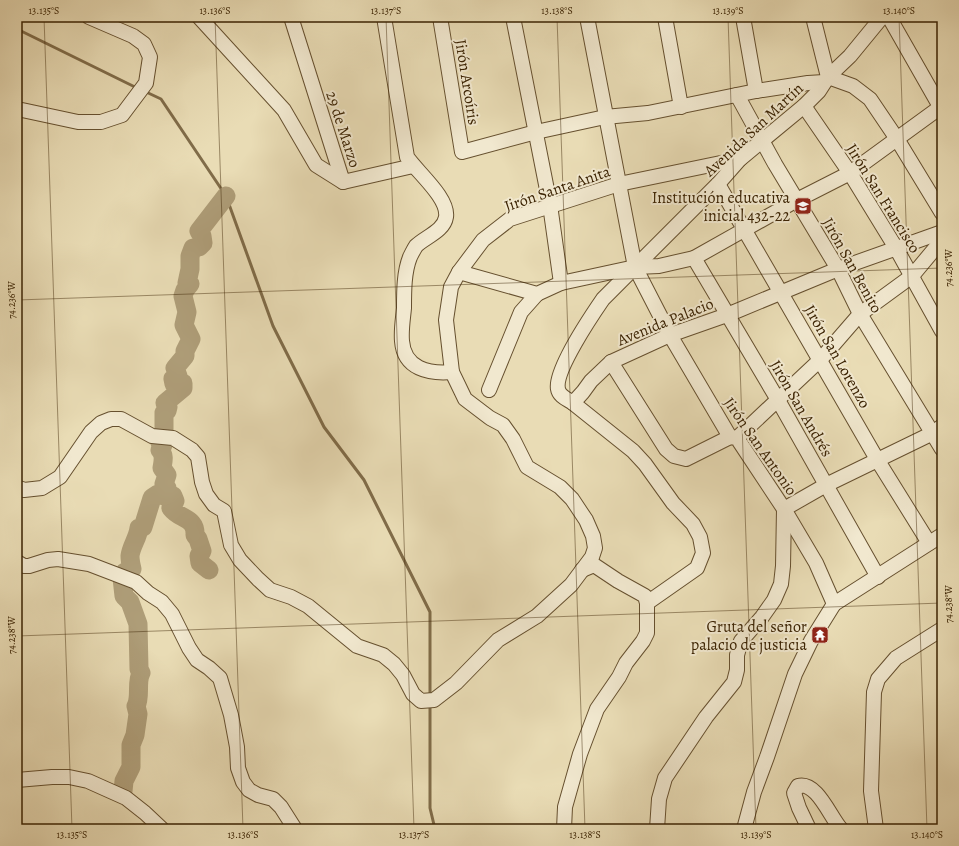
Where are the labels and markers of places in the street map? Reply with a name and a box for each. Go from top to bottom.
place label: Institución educativa inicial 432-22 [652,187,791,227]
school or university icon: Institución educativa inicial 432-22 [793,196,813,216]
place label: Gruta del señor palacio de justicia [691,616,808,656]
temple icon: Gruta del señor palacio de justicia [810,625,830,645]

